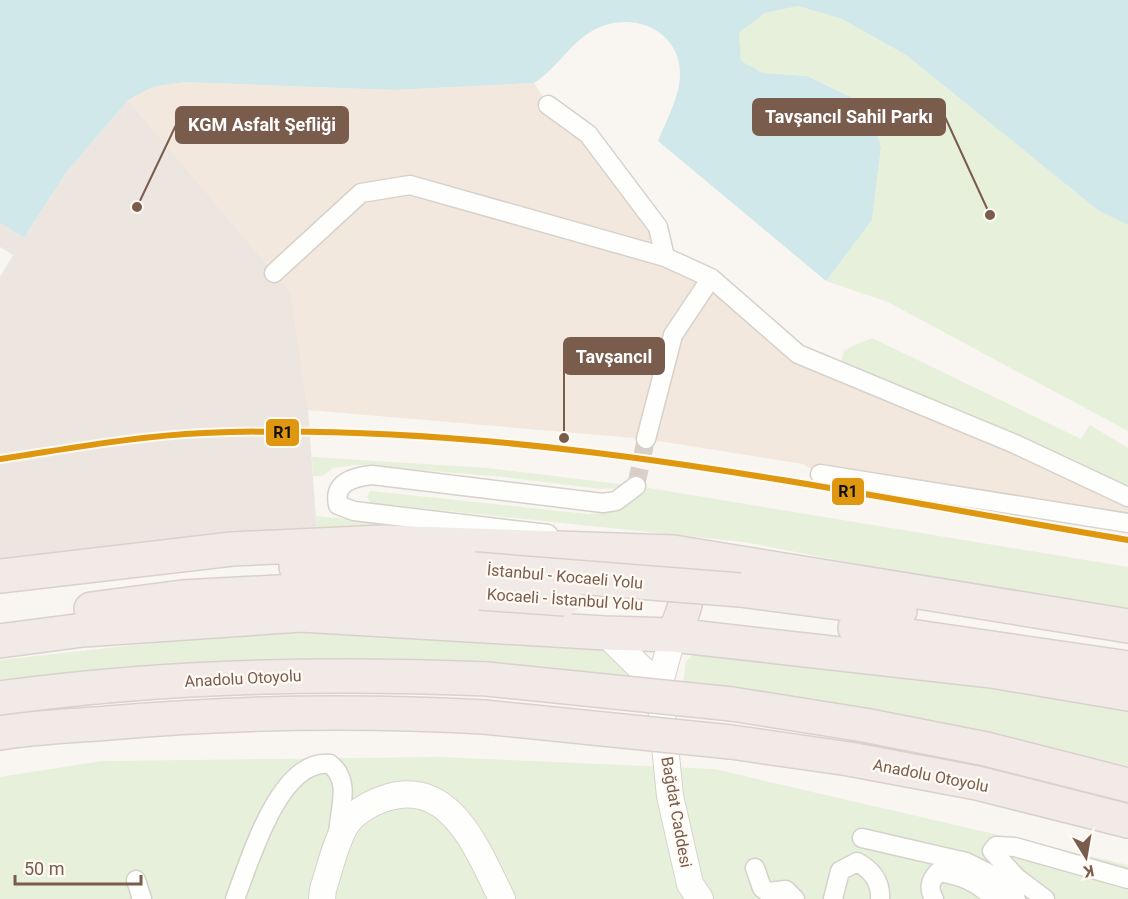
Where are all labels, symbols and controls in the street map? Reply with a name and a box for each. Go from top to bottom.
callout: Tavşancıl Sahil Parkı [753,99,945,135]
text: Tavşancıl Sahil Parkı [765,106,933,127]
callout: KGM Asfalt Şefliği [176,107,348,143]
text: KGM Asfalt Şefliği [188,114,336,135]
callout: Tavşancıl [564,338,664,374]
text: Tavşancıl [576,346,652,367]
line badge: R1 [265,418,300,447]
text: R1 [273,423,293,442]
line badge: R1 [831,477,865,506]
text: R1 [838,482,858,501]
street label: İstanbul - Kocaeli Yolu [486,560,644,593]
street label: Kocaeli - İstanbul Yolu [486,585,644,614]
street label: Anadolu Otoyolu [184,666,302,691]
street label: Bağdat Caddesi [657,755,696,869]
street label: Anadolu Otoyolu [872,755,990,796]
north arrow [1056,827,1116,887]
scale bar [15,848,141,886]
text: 50 m [24,858,64,879]
text: K [1081,861,1096,882]

